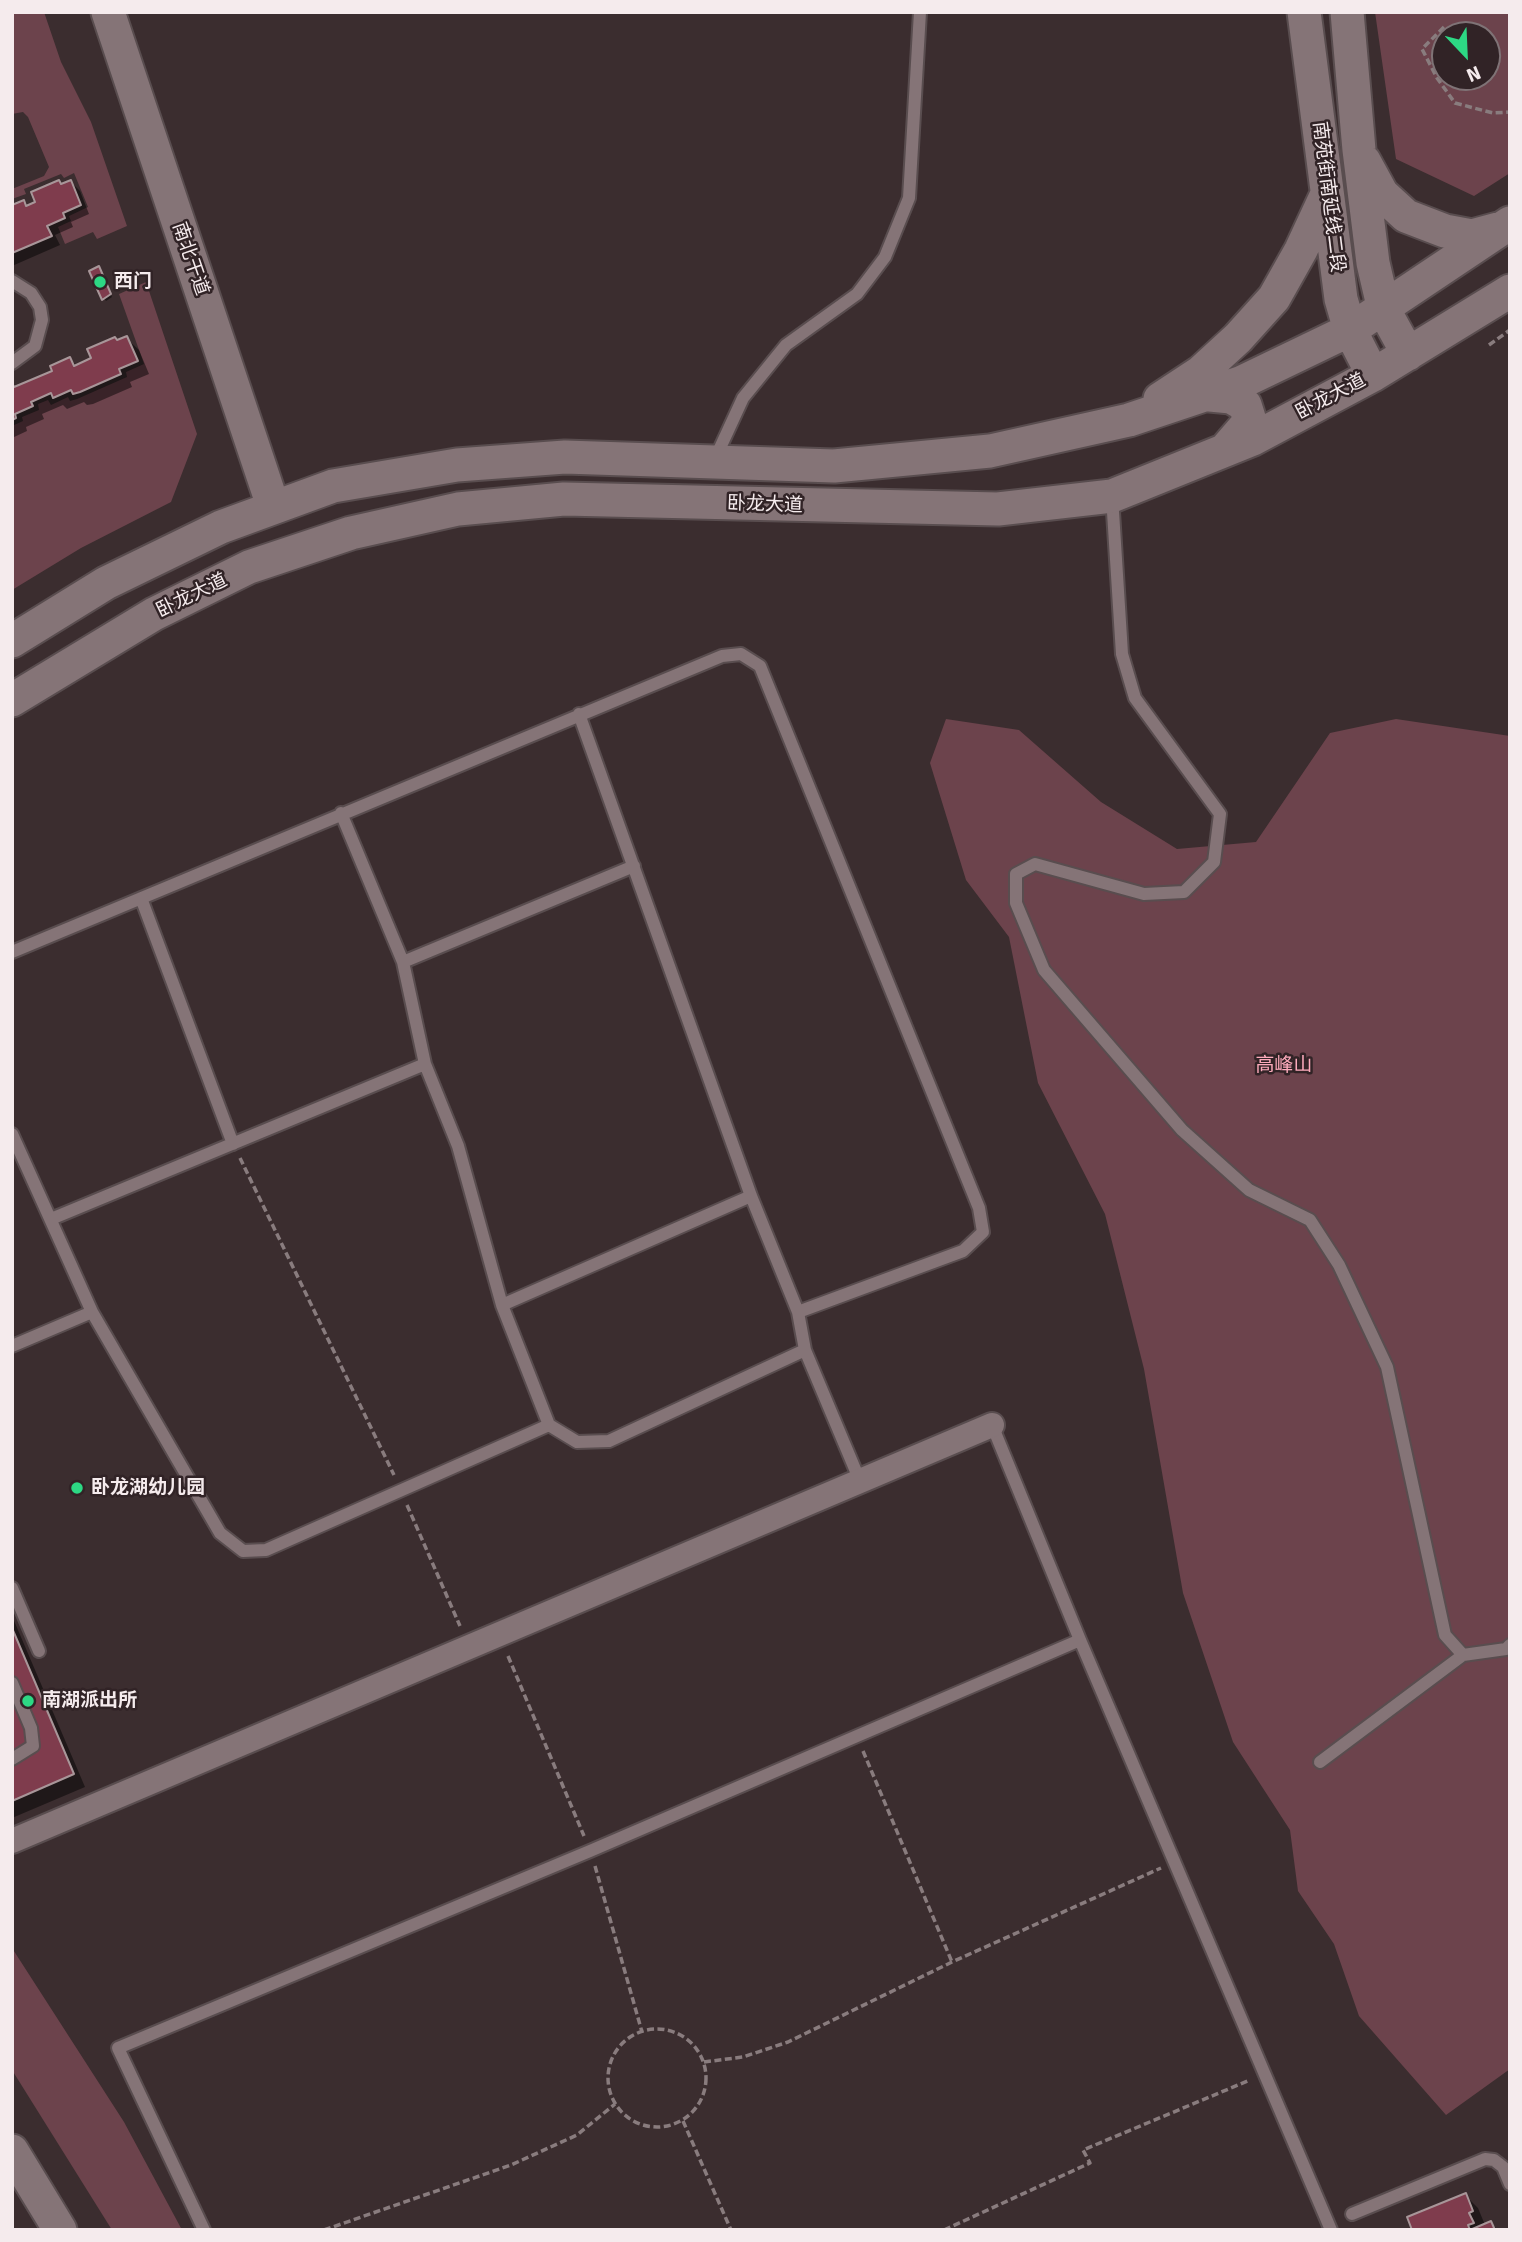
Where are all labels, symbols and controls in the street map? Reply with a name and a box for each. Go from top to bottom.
north arrow [1431,21,1501,91]
text: N [1463,60,1484,87]
street label: 南苑街南延线二段 [1307,120,1349,274]
street label: 南北干道 [167,219,213,299]
place label: 西门 [114,271,152,293]
marker: 西门 [92,274,108,290]
street label: 卧龙大道 [1292,369,1370,425]
street label: 卧龙大道 [727,492,803,518]
street label: 卧龙大道 [153,569,231,623]
park label: 高峰山 [1256,1055,1312,1077]
place label: 卧龙湖幼儿园 [91,1477,205,1499]
marker: 卧龙湖幼儿园 [69,1480,85,1496]
place label: 南湖派出所 [42,1690,137,1712]
marker: 南湖派出所 [20,1693,36,1709]

